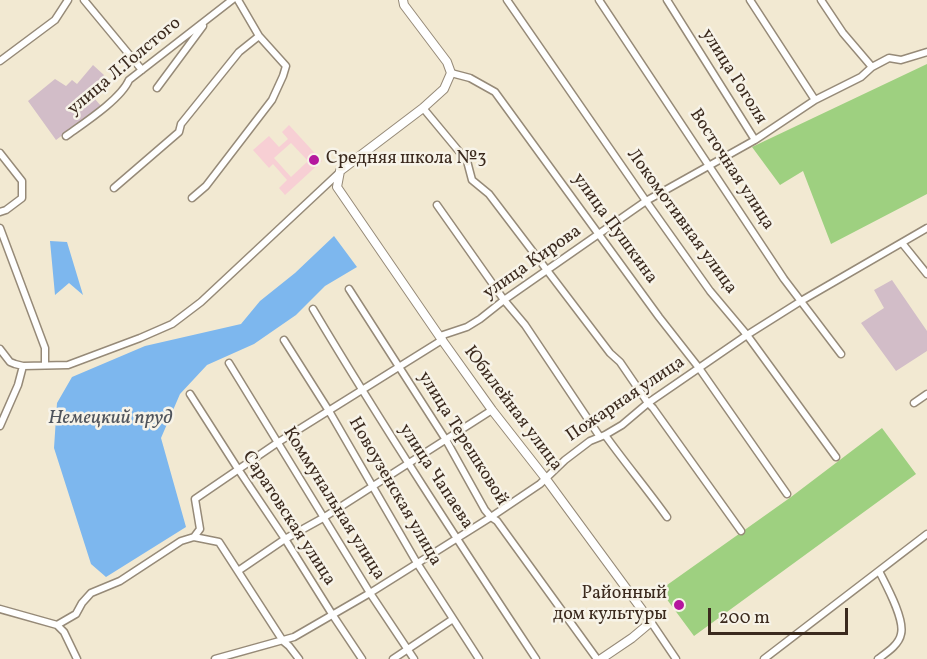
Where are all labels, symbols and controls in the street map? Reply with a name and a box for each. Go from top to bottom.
street label: улица Л.Толстого [64,13,186,121]
street label: улица Гоголя [695,25,771,129]
street label: Восточная улица [684,105,778,235]
street label: Локомотивная улица [621,145,741,299]
place label: Средняя школа №3 [326,149,487,171]
marker: Средняя школа №3 [307,153,321,167]
street label: улица Пушкина [567,169,661,289]
street label: улица Кирова [480,221,586,305]
street label: Юбилейная улица [458,342,566,476]
street label: Пожарная улица [562,352,690,448]
street label: улица Терешковой [412,368,512,510]
water label: Немецкий пруд [48,407,172,431]
street label: Новоузенская улица [343,414,445,570]
street label: улица Чапаева [393,420,477,534]
street label: Коммунальная улица [277,424,389,584]
street label: Саратовская улица [236,448,340,590]
place label: Районный дом культуры [553,584,667,626]
scale bar [711,596,850,634]
marker: Районный дом культуры [672,598,686,612]
text: 200 m [719,606,770,631]

